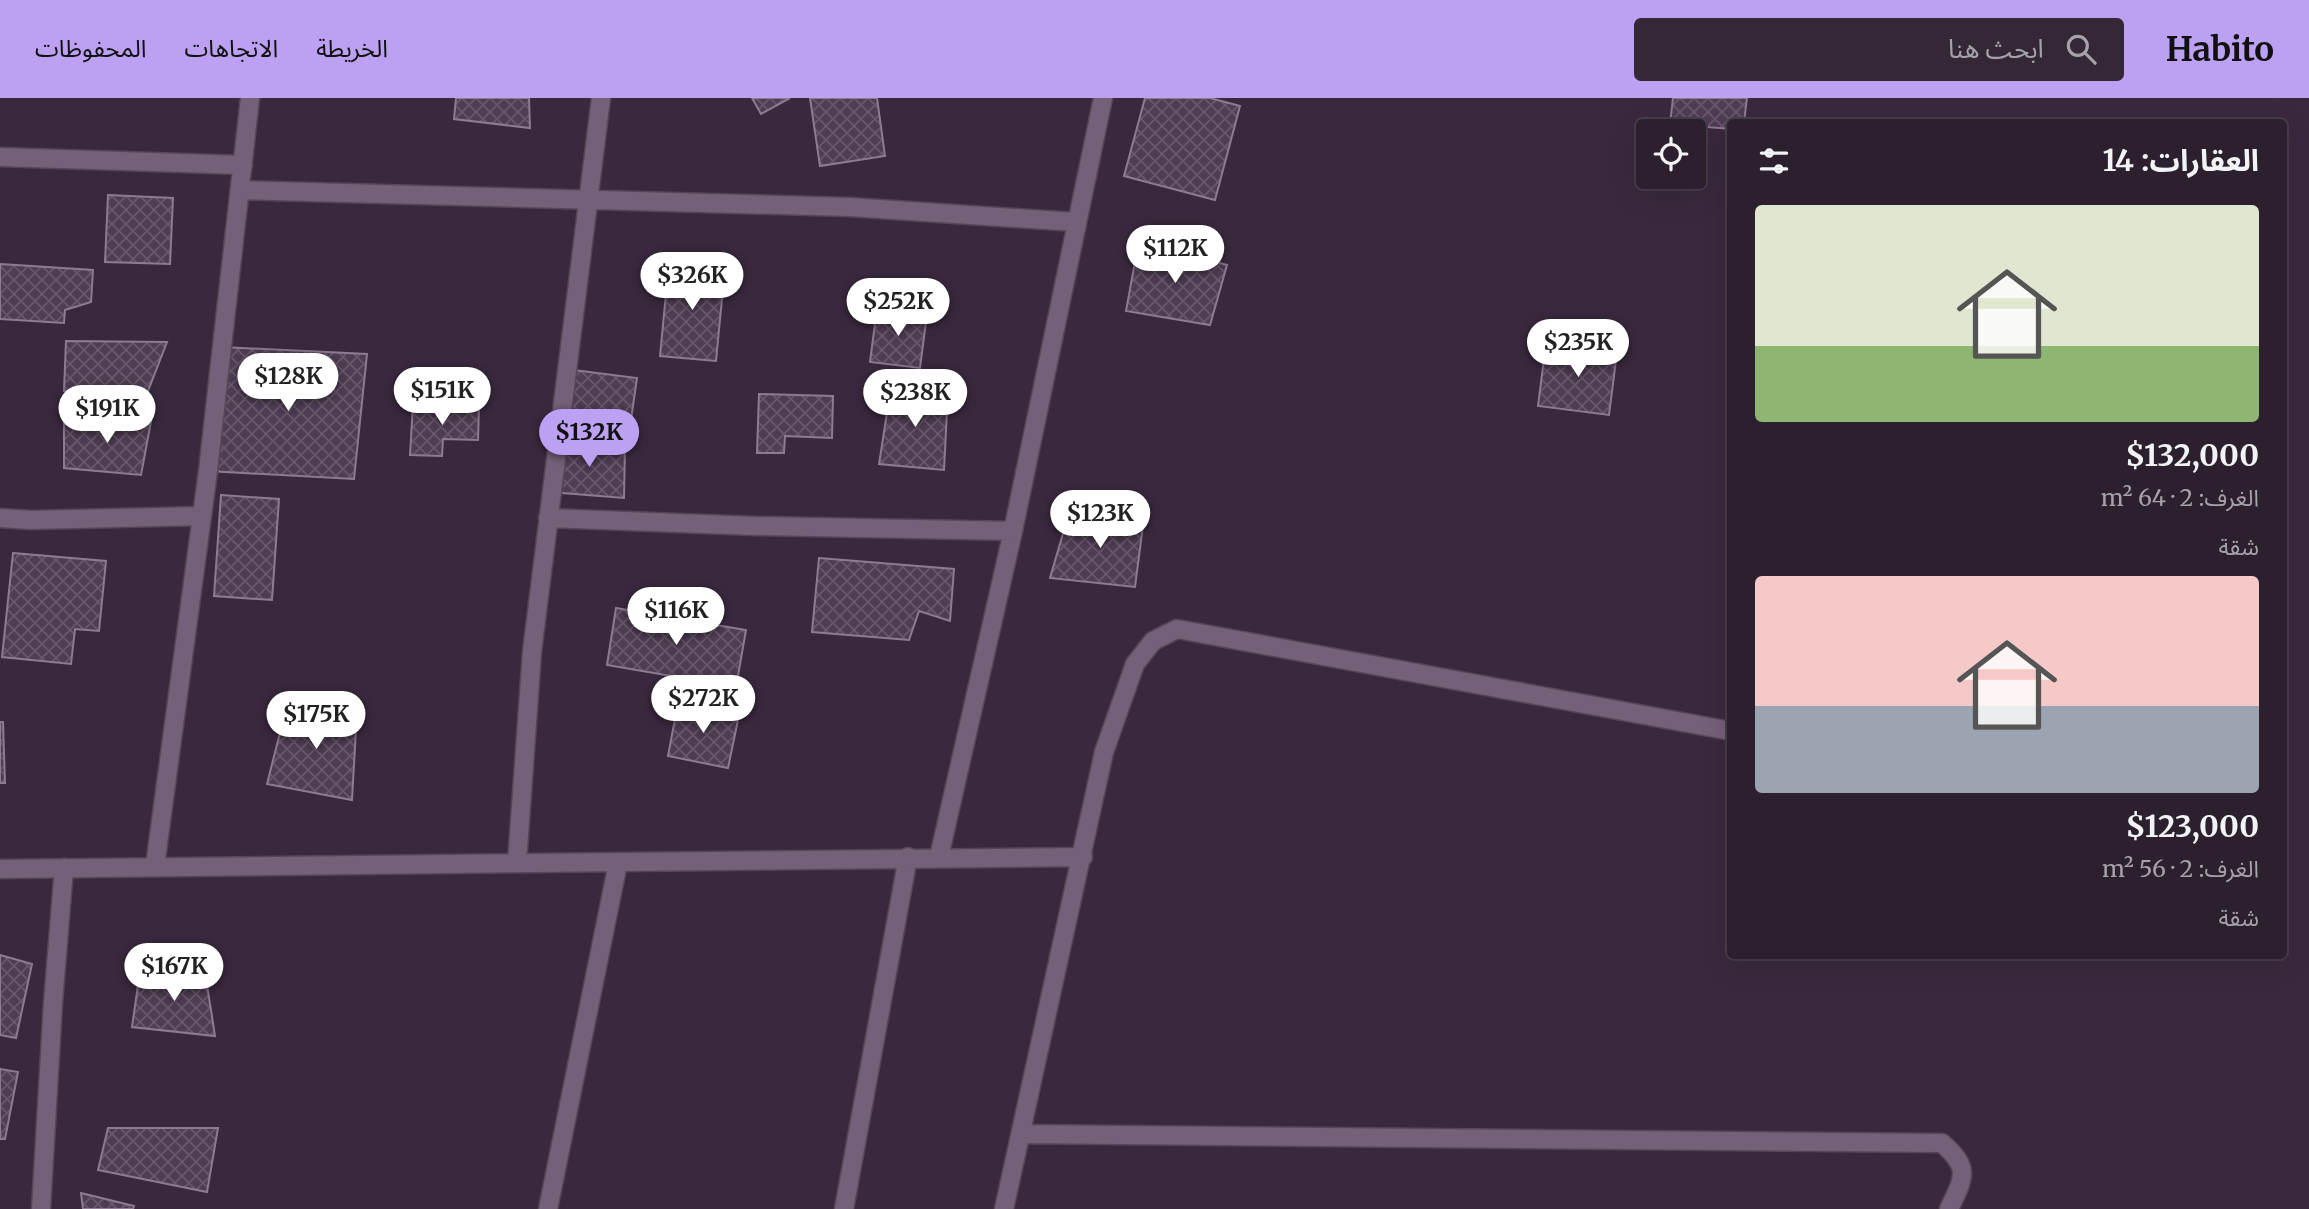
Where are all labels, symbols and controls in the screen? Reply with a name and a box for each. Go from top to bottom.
search box [1634,18,2124,81]
text: Habito [2166,29,2274,70]
icon: search [2062,30,2100,68]
text: ابحث هنا [1948,32,2044,65]
text: المحفوظات [35,33,146,64]
text: الاتجاهات [184,33,278,64]
text: الخريطة [316,33,388,64]
map controls [1636,119,1706,189]
button: locate [1636,119,1706,189]
text: العقارات: 14 [2103,141,2259,179]
icon: filters [1755,142,1793,180]
pin: $112K [1126,226,1224,285]
text: $112K [1142,233,1208,262]
icon: home [1944,251,2070,377]
pin: $326K [643,252,741,312]
text: $326K [656,260,728,289]
pin: $252K [849,278,947,338]
text: $252K [863,286,933,315]
pin: $235K [1529,320,1627,379]
text: $235K [1543,327,1613,356]
pin: $128K [239,354,337,413]
text: $128K [253,361,323,390]
pin: $151K [393,368,491,427]
pin: $238K [866,370,964,429]
text: $151K [410,375,474,404]
text: $238K [879,377,951,406]
pin: $191K [58,386,156,445]
text: $191K [75,393,139,422]
pin: $132K [540,410,638,469]
text: $132K [555,417,623,446]
text: $132,000 [2125,436,2259,474]
text: الغرف: 2 · 64 m² [2101,483,2259,512]
pin: $123K [1051,490,1149,550]
text: $123K [1066,498,1134,527]
text: شقة [2218,532,2259,561]
pin: $116K [627,588,725,647]
text: $116K [643,595,709,624]
icon: home [1944,622,2070,748]
pin: $272K [654,676,752,735]
text: $272K [667,683,739,712]
pin: $175K [267,692,365,751]
text: $175K [282,699,350,728]
text: $123,000 [2126,807,2259,845]
text: الغرف: 2 · 56 m² [2102,854,2259,883]
text: شقة [2218,903,2259,932]
pin: $167K [125,944,223,1003]
text: $167K [140,951,208,980]

